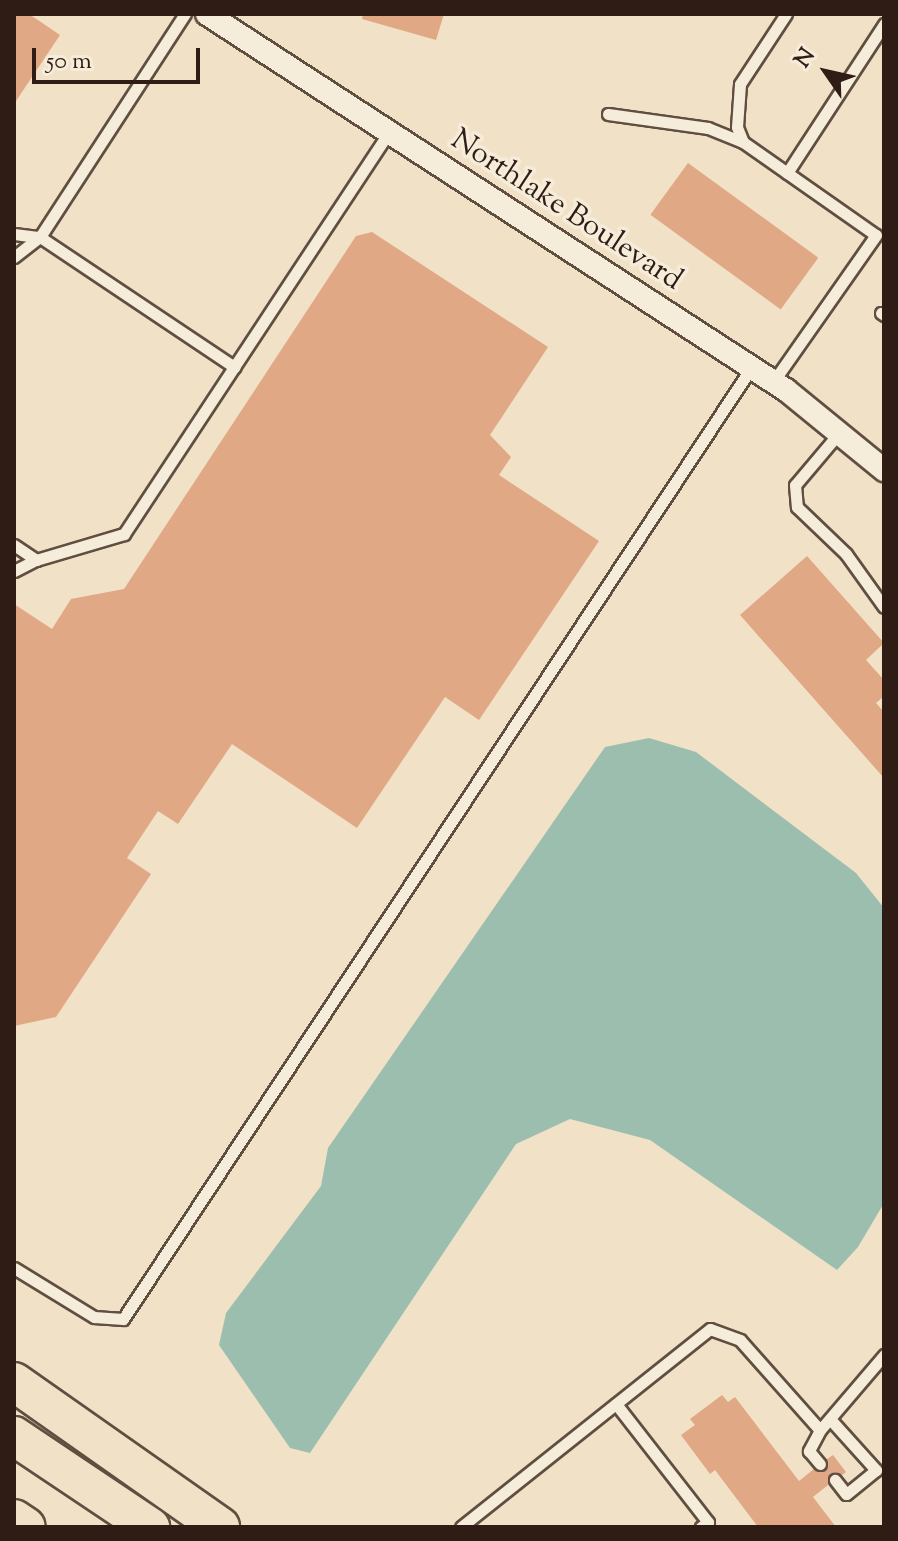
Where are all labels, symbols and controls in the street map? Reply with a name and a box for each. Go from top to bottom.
scale bar [36,32,204,82]
north arrow [786,32,866,112]
text: N [788,42,824,75]
text: 50 m [46,45,92,79]
street label: Northlake Boulevard [443,123,689,299]

